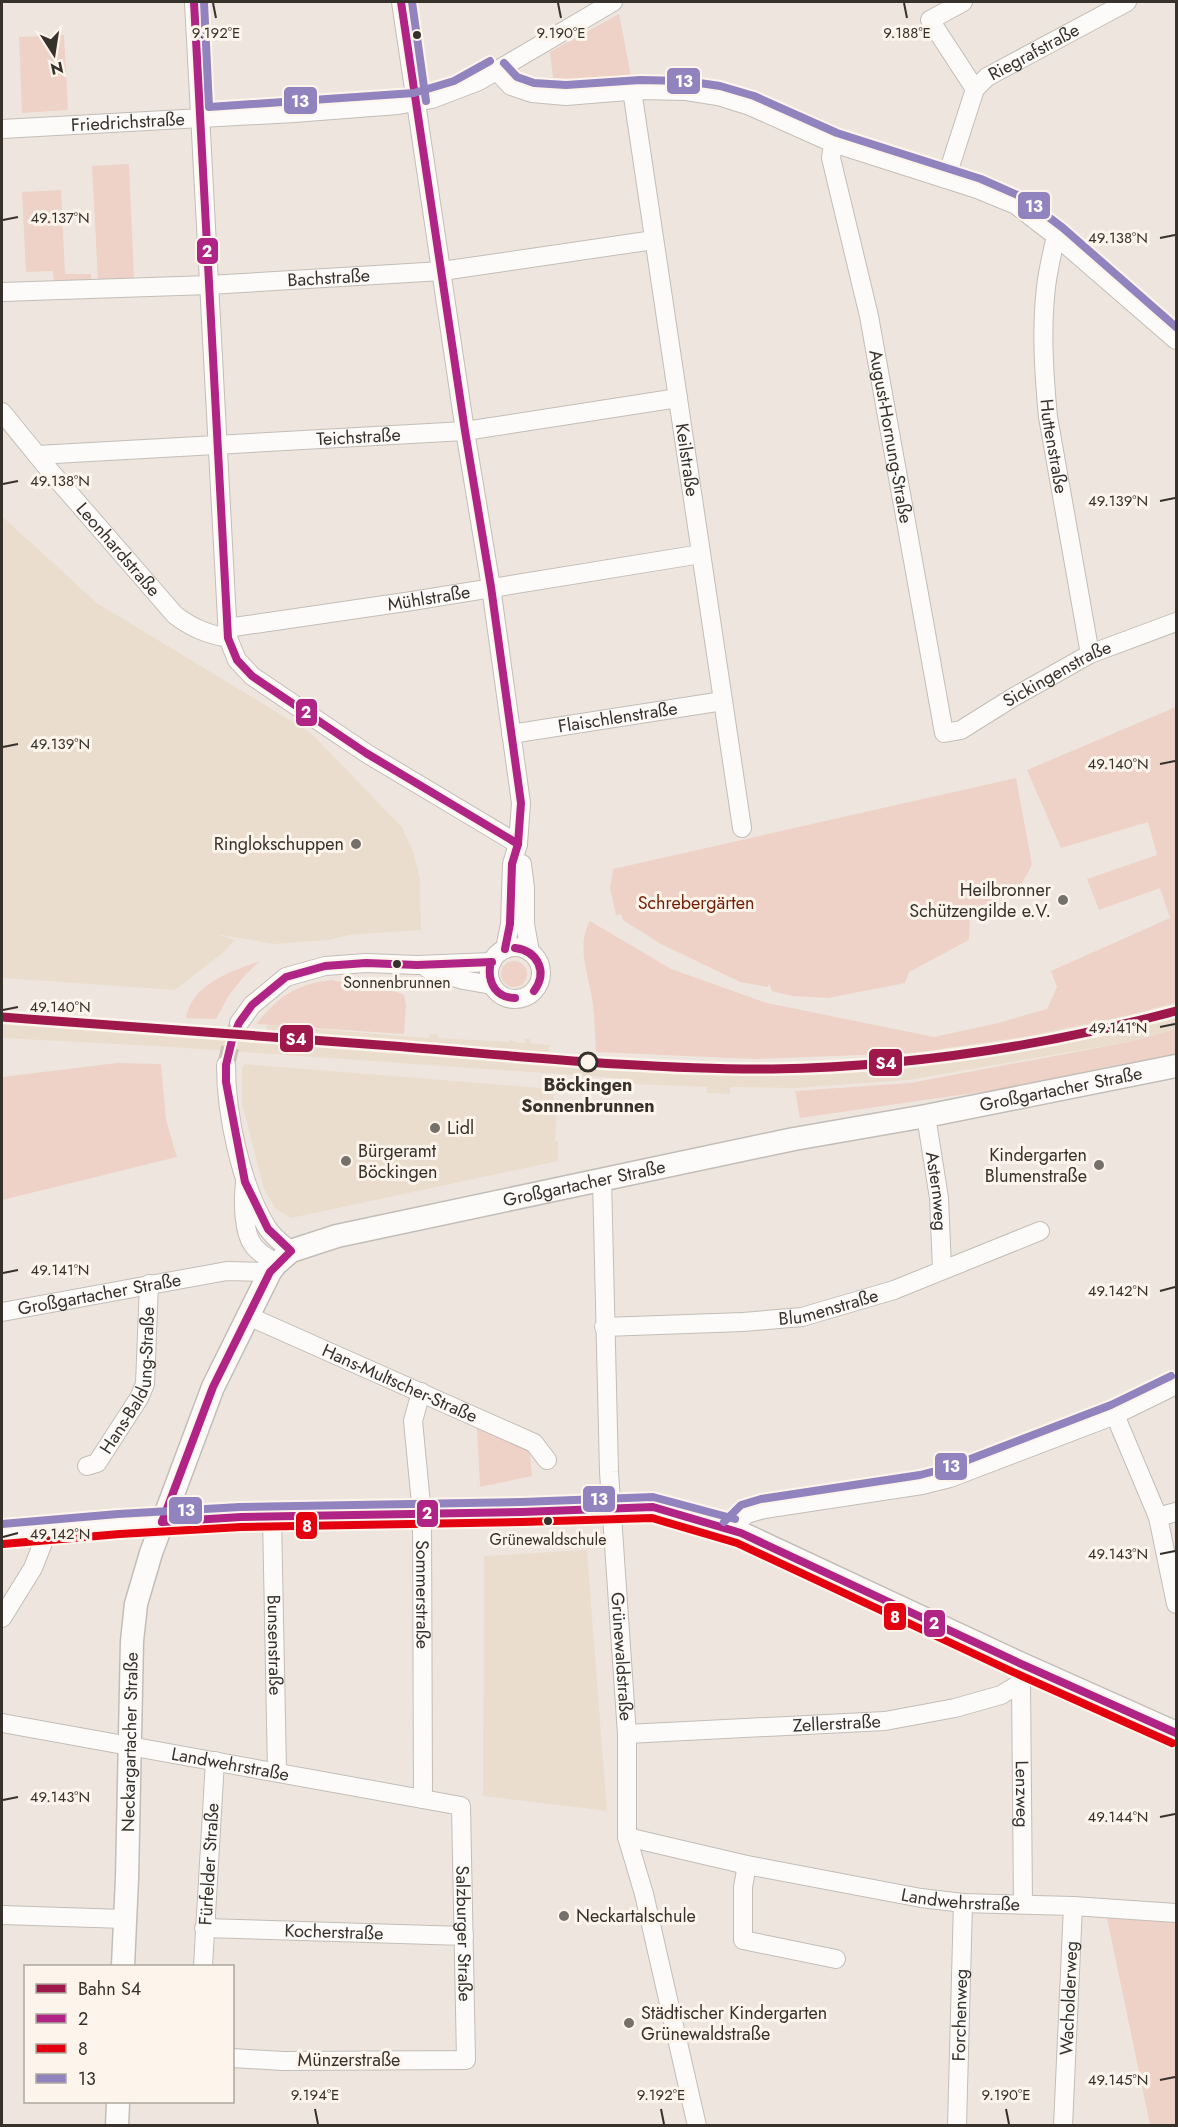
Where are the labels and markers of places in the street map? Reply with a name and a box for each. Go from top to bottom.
unlabelled marker [411,29,423,41]
place label: Ringlokschuppen [214,831,344,857]
marker: Ringlokschuppen [349,837,363,851]
place label: Heilbronner Schützengilde e.V. [909,877,1052,924]
marker: Heilbronner Schützengilde e.V. [1056,893,1070,907]
marker: Sonnenbrunnen [391,958,403,970]
place label: Sonnenbrunnen [343,971,451,994]
marker: Böckingen Sonnenbrunnen [578,1052,598,1072]
place label: Böckingen Sonnenbrunnen [521,1072,655,1119]
place label: Lidl [447,1115,474,1141]
marker: Lidl [428,1121,442,1135]
place label: Bürgeramt Böckingen [358,1138,438,1185]
place label: Kindergarten Blumenstraße [985,1142,1087,1189]
marker: Bürgeramt Böckingen [339,1154,353,1168]
marker: Kindergarten Blumenstraße [1092,1158,1106,1172]
marker: Grünewaldschule [542,1515,554,1527]
place label: Grünewaldschule [490,1528,606,1551]
place label: Neckartalschule [576,1903,696,1929]
marker: Neckartalschule [557,1909,571,1923]
place label: Städtischer Kindergarten Grünewaldstraße [641,2000,827,2047]
marker: Städtischer Kindergarten Grünewaldstraße [622,2016,636,2030]

